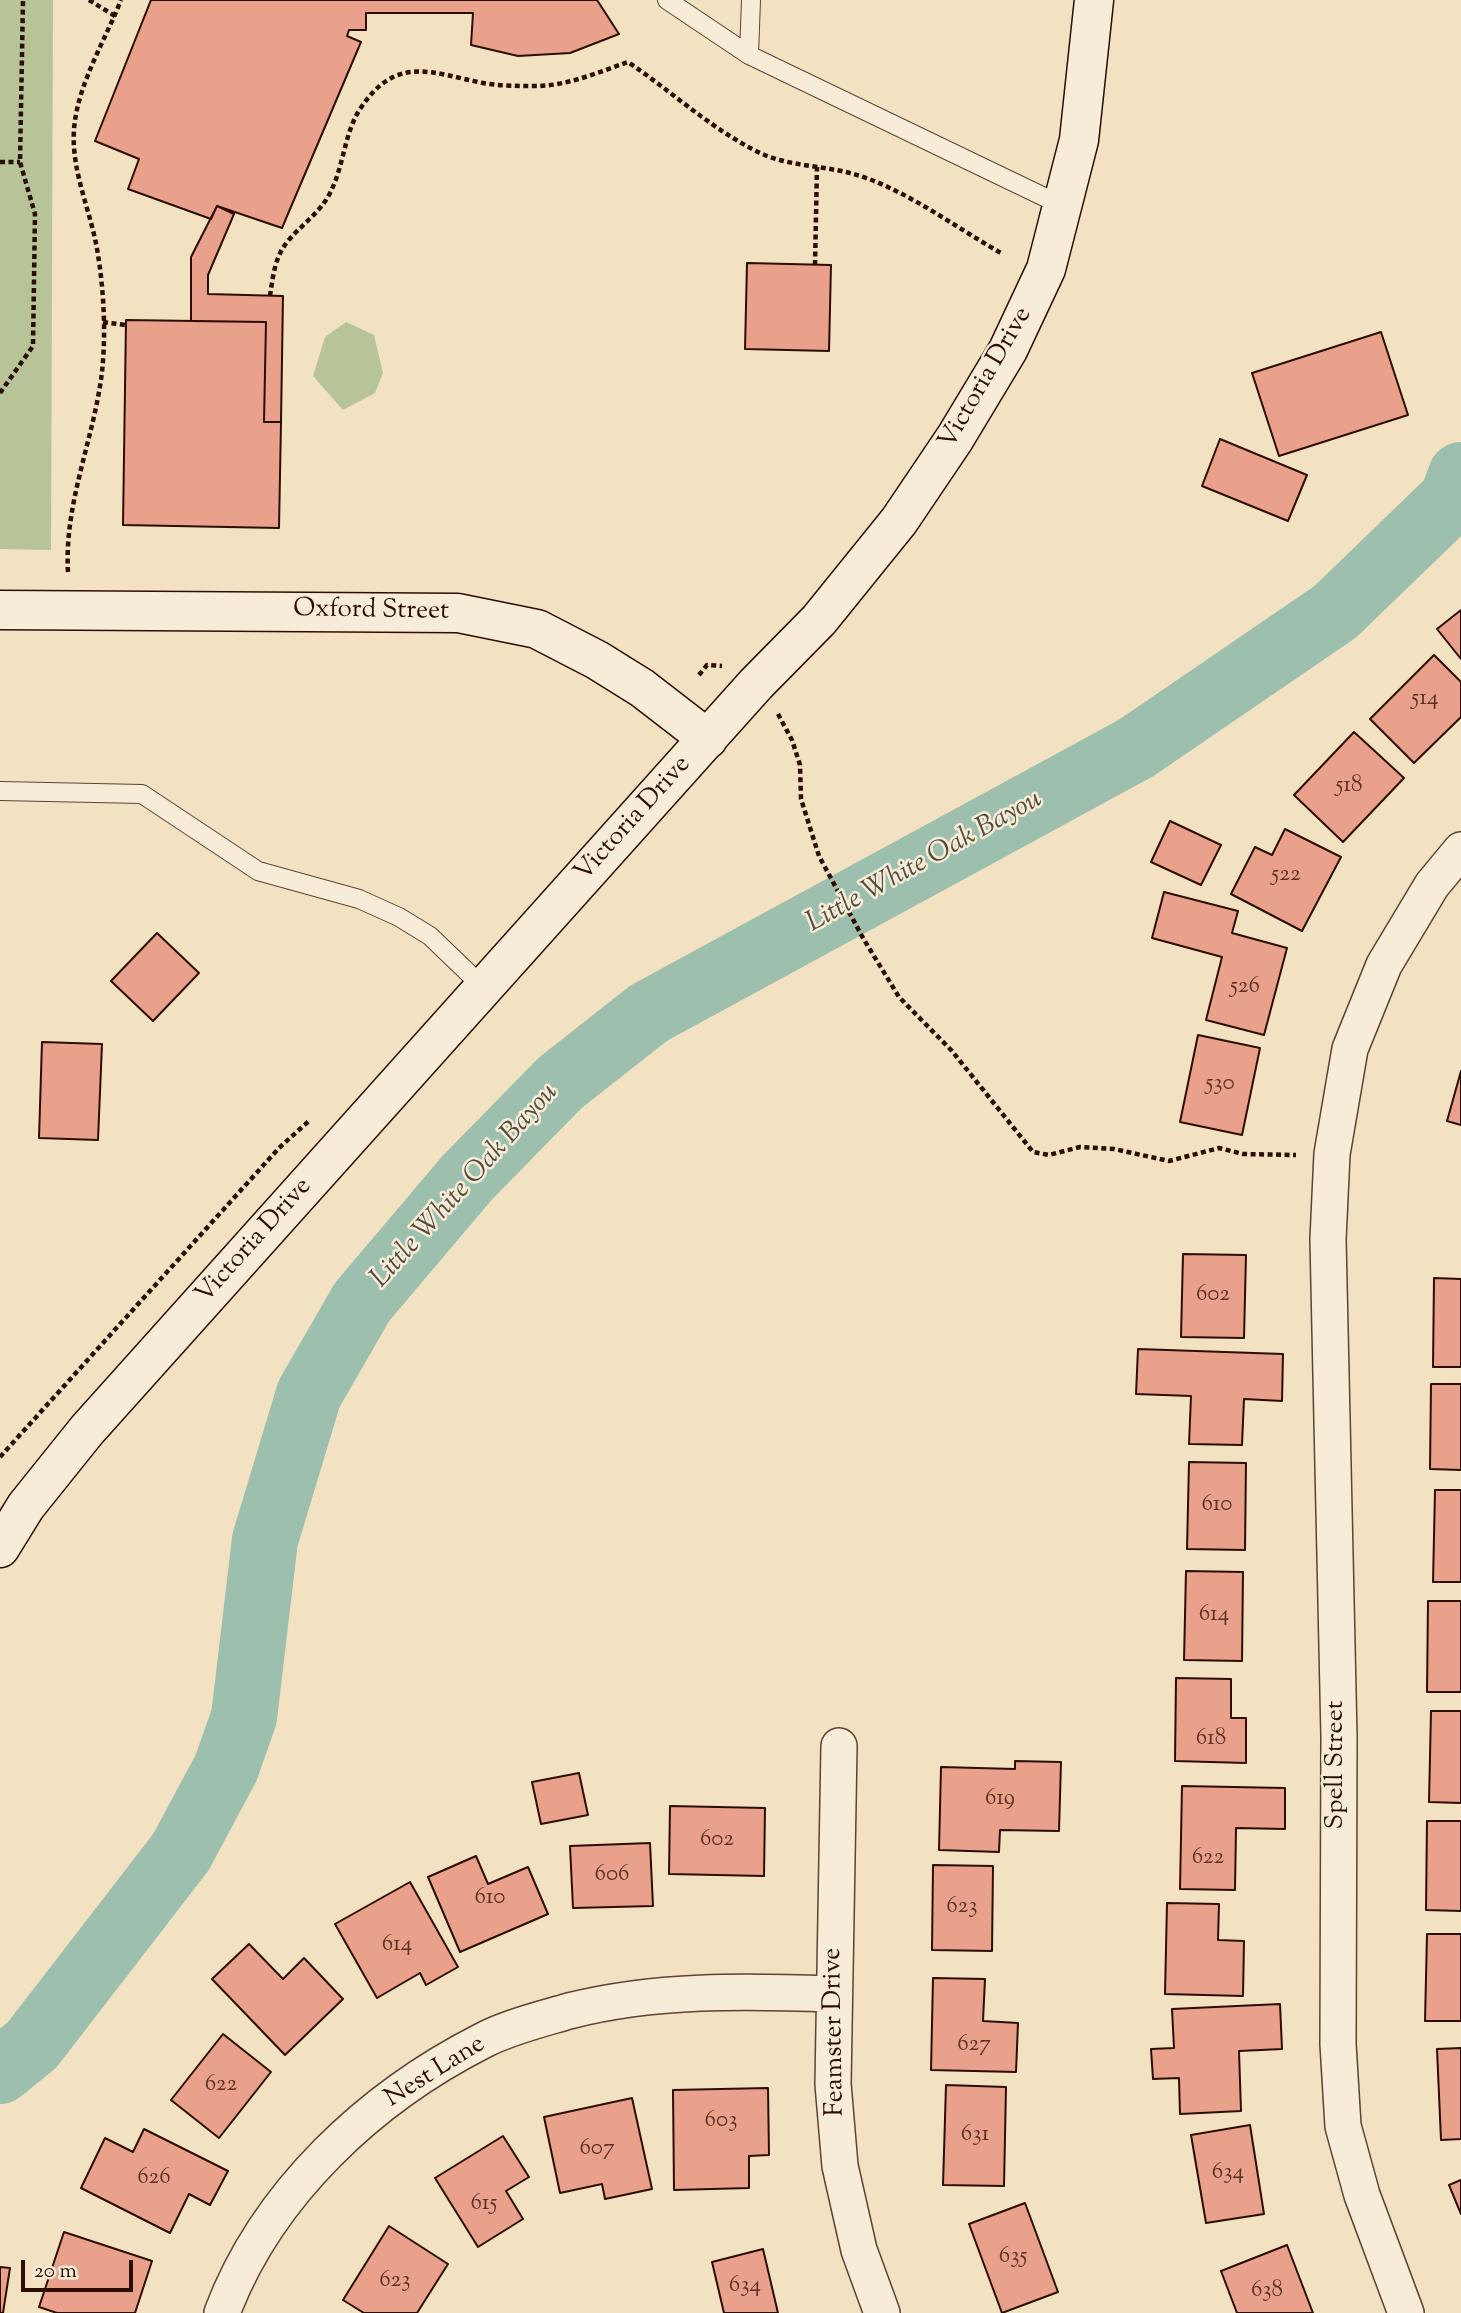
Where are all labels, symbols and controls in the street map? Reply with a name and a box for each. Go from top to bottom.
street label: Victoria Drive [934,303,1040,455]
street label: Oxford Street [293,595,449,629]
house number: 514 [1411,686,1439,714]
street label: Victoria Drive [569,751,699,889]
house number: 518 [1335,773,1363,801]
water label: Little White Oak Bayou [801,784,1049,942]
house number: 522 [1271,862,1301,890]
house number: 526 [1230,974,1260,1002]
house number: 530 [1205,1071,1235,1099]
water label: Little White Oak Bayou [365,1078,567,1296]
street label: Victoria Drive [190,1173,320,1311]
house number: 602 [1196,1282,1230,1310]
house number: 610 [1202,1492,1232,1520]
house number: 614 [1199,1602,1229,1630]
street label: Spell Street [1322,1700,1354,1830]
house number: 618 [1196,1726,1226,1754]
house number: 619 [985,1786,1015,1814]
house number: 602 [700,1827,734,1855]
house number: 622 [1192,1845,1224,1873]
house number: 606 [594,1862,630,1890]
house number: 610 [475,1885,505,1913]
house number: 623 [946,1894,978,1922]
house number: 614 [382,1932,412,1960]
street label: Feamster Drive [819,1947,853,2117]
street label: Nest Lane [380,2030,492,2116]
house number: 627 [957,2032,991,2060]
house number: 622 [205,2072,237,2100]
house number: 603 [705,2108,737,2136]
house number: 631 [961,2122,989,2150]
house number: 607 [579,2136,615,2164]
house number: 634 [1212,2160,1244,2188]
house number: 626 [137,2165,171,2193]
house number: 615 [471,2191,497,2219]
house number: 635 [999,2244,1027,2272]
scale bar [24,2246,136,2290]
text: 20 m [34,2257,77,2287]
house number: 623 [379,2268,411,2296]
house number: 634 [729,2273,761,2301]
house number: 638 [1251,2278,1283,2306]

